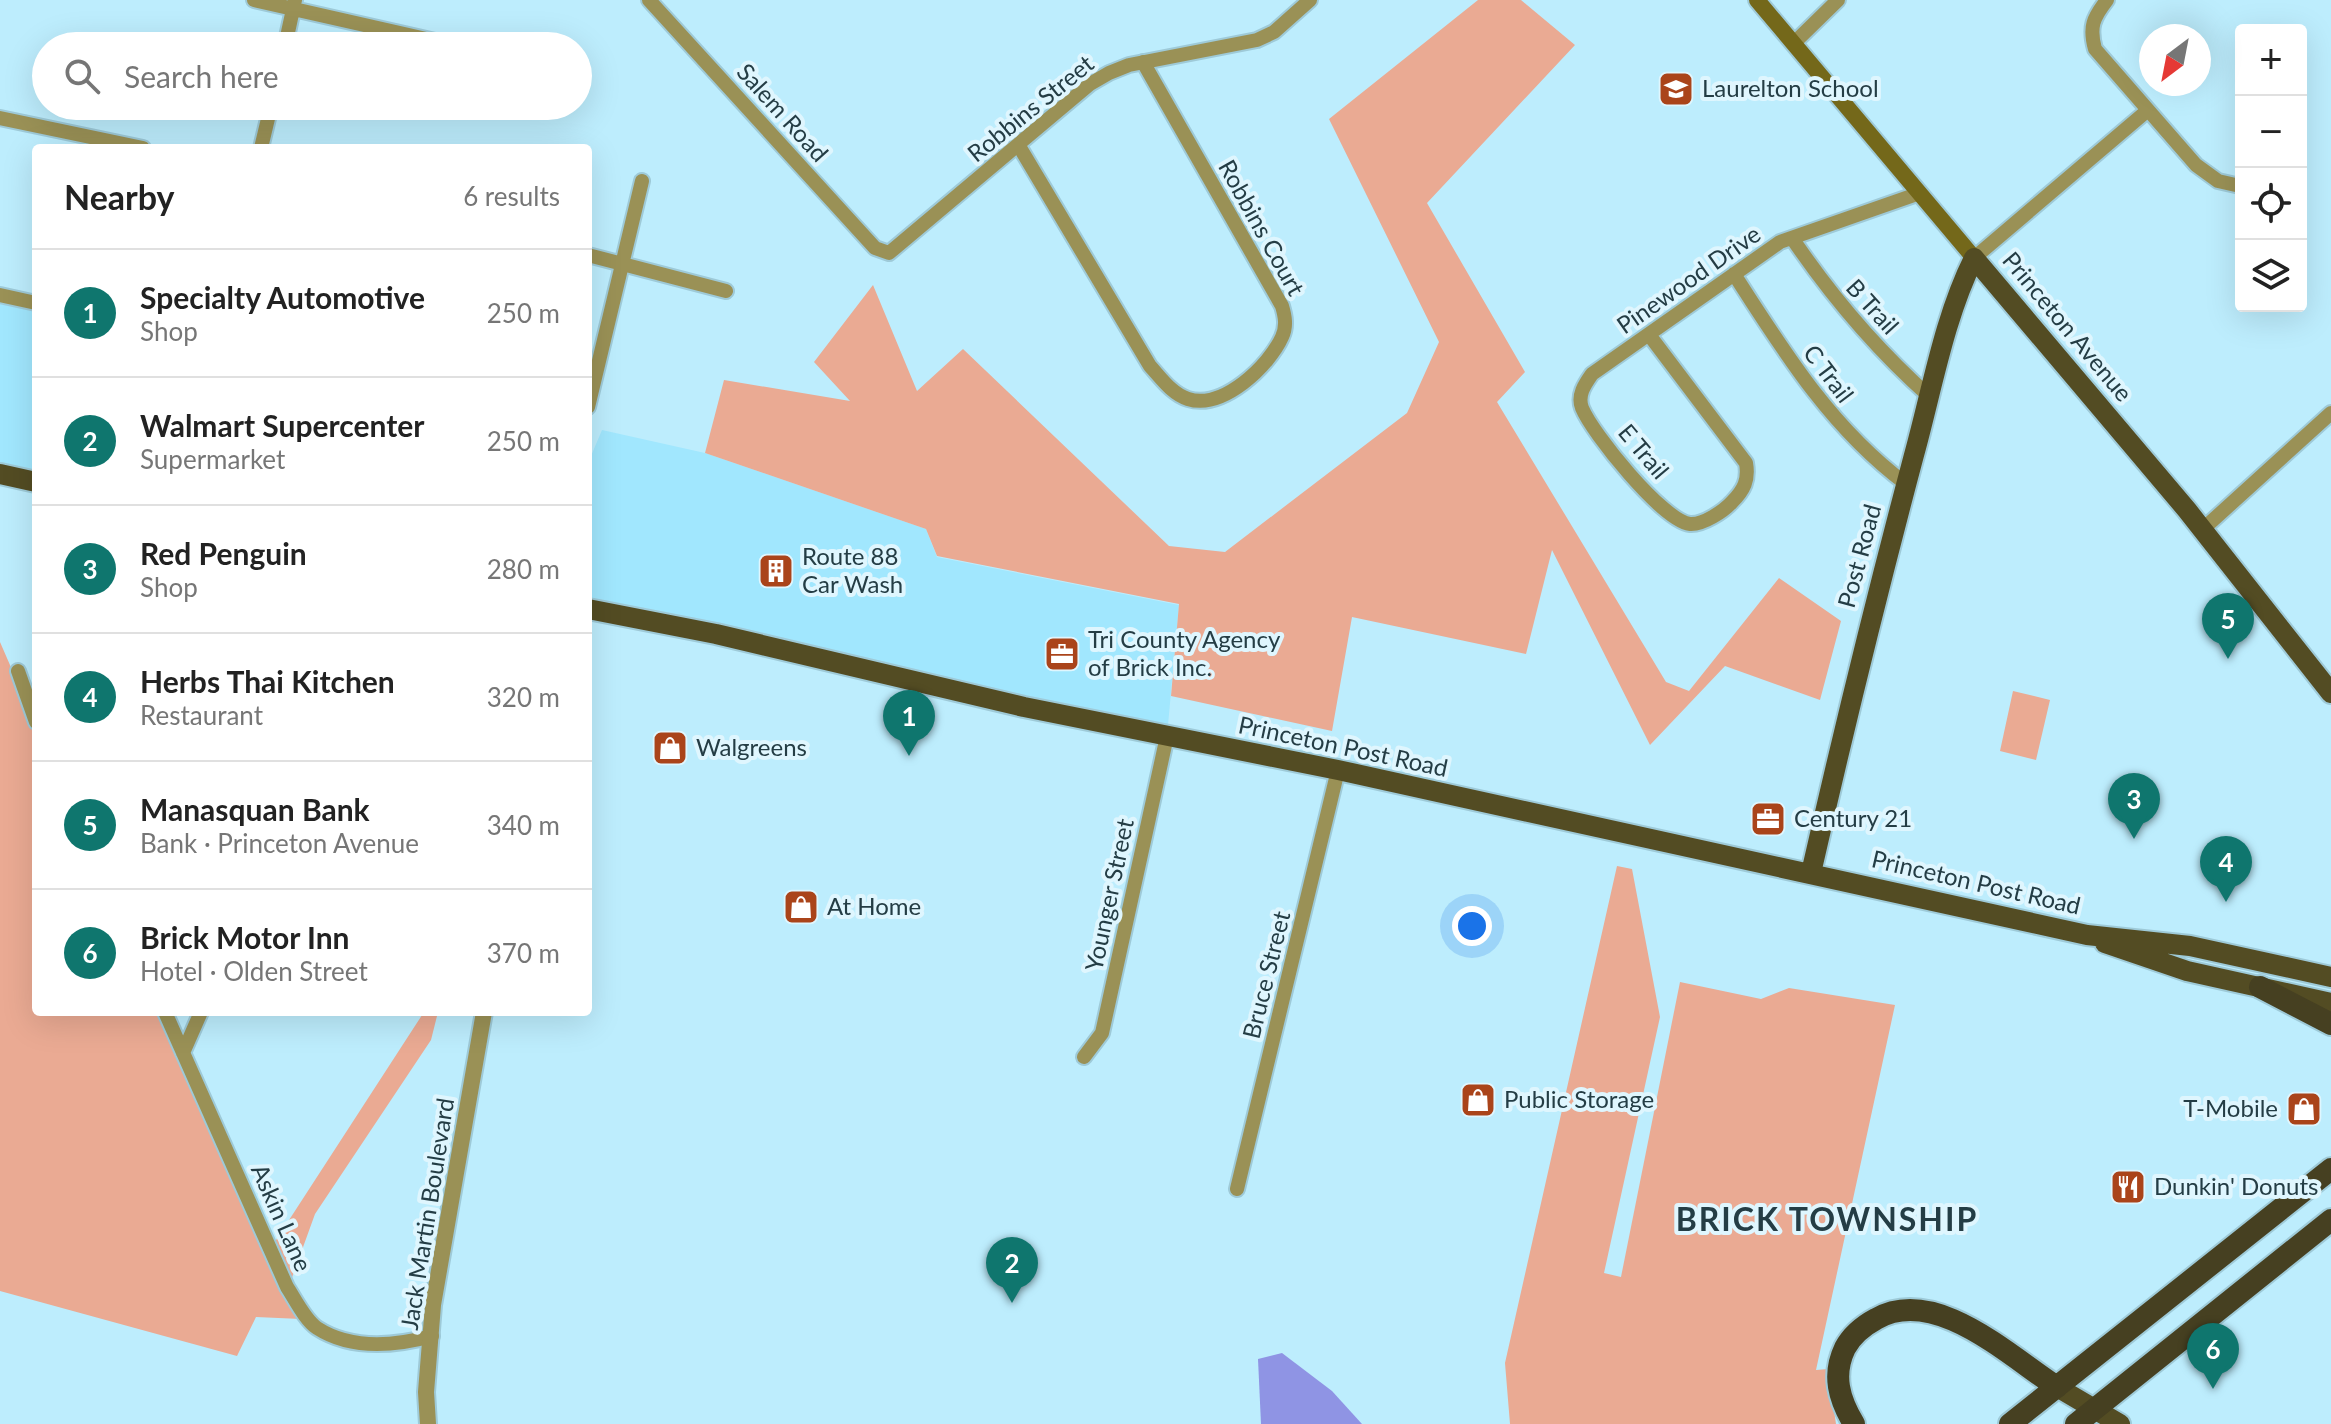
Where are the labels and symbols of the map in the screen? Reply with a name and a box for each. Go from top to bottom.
north arrow [2139,24,2211,96]
street label: Robbins Street [961,48,1099,167]
street label: Salem Road [731,57,835,167]
school or university icon: Laurelton School [1657,70,1695,108]
place label: Laurelton School [1702,73,1879,102]
street label: Robbins Court [1213,154,1312,300]
street label: Pinewood Drive [1611,218,1766,339]
street label: Princeton Avenue [1997,245,2139,407]
street label: B Trail [1841,272,1905,340]
street label: C Trail [1798,338,1860,408]
street label: E Trail [1613,418,1675,484]
street label: Post Road [1831,501,1886,610]
place label: Route 88 Car Wash [802,541,903,598]
building icon: Route 88 Car Wash [757,552,795,590]
pin: 5 [2202,593,2254,659]
place label: Tri County Agency of Brick Inc. [1088,624,1281,681]
office icon: Tri County Agency of Brick Inc. [1043,635,1081,673]
pin: 1 [883,690,935,756]
street label: Princeton Post Road [1236,709,1451,782]
shop icon: Walgreens [651,729,689,767]
place label: Walgreens [696,732,807,761]
pin: 3 [2108,773,2160,839]
office icon: Century 21 [1749,800,1787,838]
place label: Century 21 [1794,803,1912,832]
street label: Younger Street [1078,815,1139,974]
pin: 4 [2200,836,2252,902]
street label: Princeton Post Road [1869,843,2084,920]
shop icon: At Home [782,888,820,926]
place label: At Home [827,891,921,920]
your location [1452,906,1492,946]
street label: Bruce Street [1236,907,1296,1042]
shop icon: Public Storage [1459,1081,1497,1119]
place label: Public Storage [1504,1084,1654,1113]
shop icon: T-Mobile [2285,1090,2323,1128]
place label: T-Mobile [2183,1093,2278,1122]
street label: Jack Martin Boulevard [394,1096,459,1332]
street label: Askin Lane [246,1159,319,1276]
restaurant icon: Dunkin' Donuts [2109,1168,2147,1206]
place label: Dunkin' Donuts [2154,1171,2318,1200]
district label: BRICK TOWNSHIP [1676,1199,1978,1238]
pin: 2 [986,1237,1038,1303]
pin: 6 [2187,1323,2239,1389]

